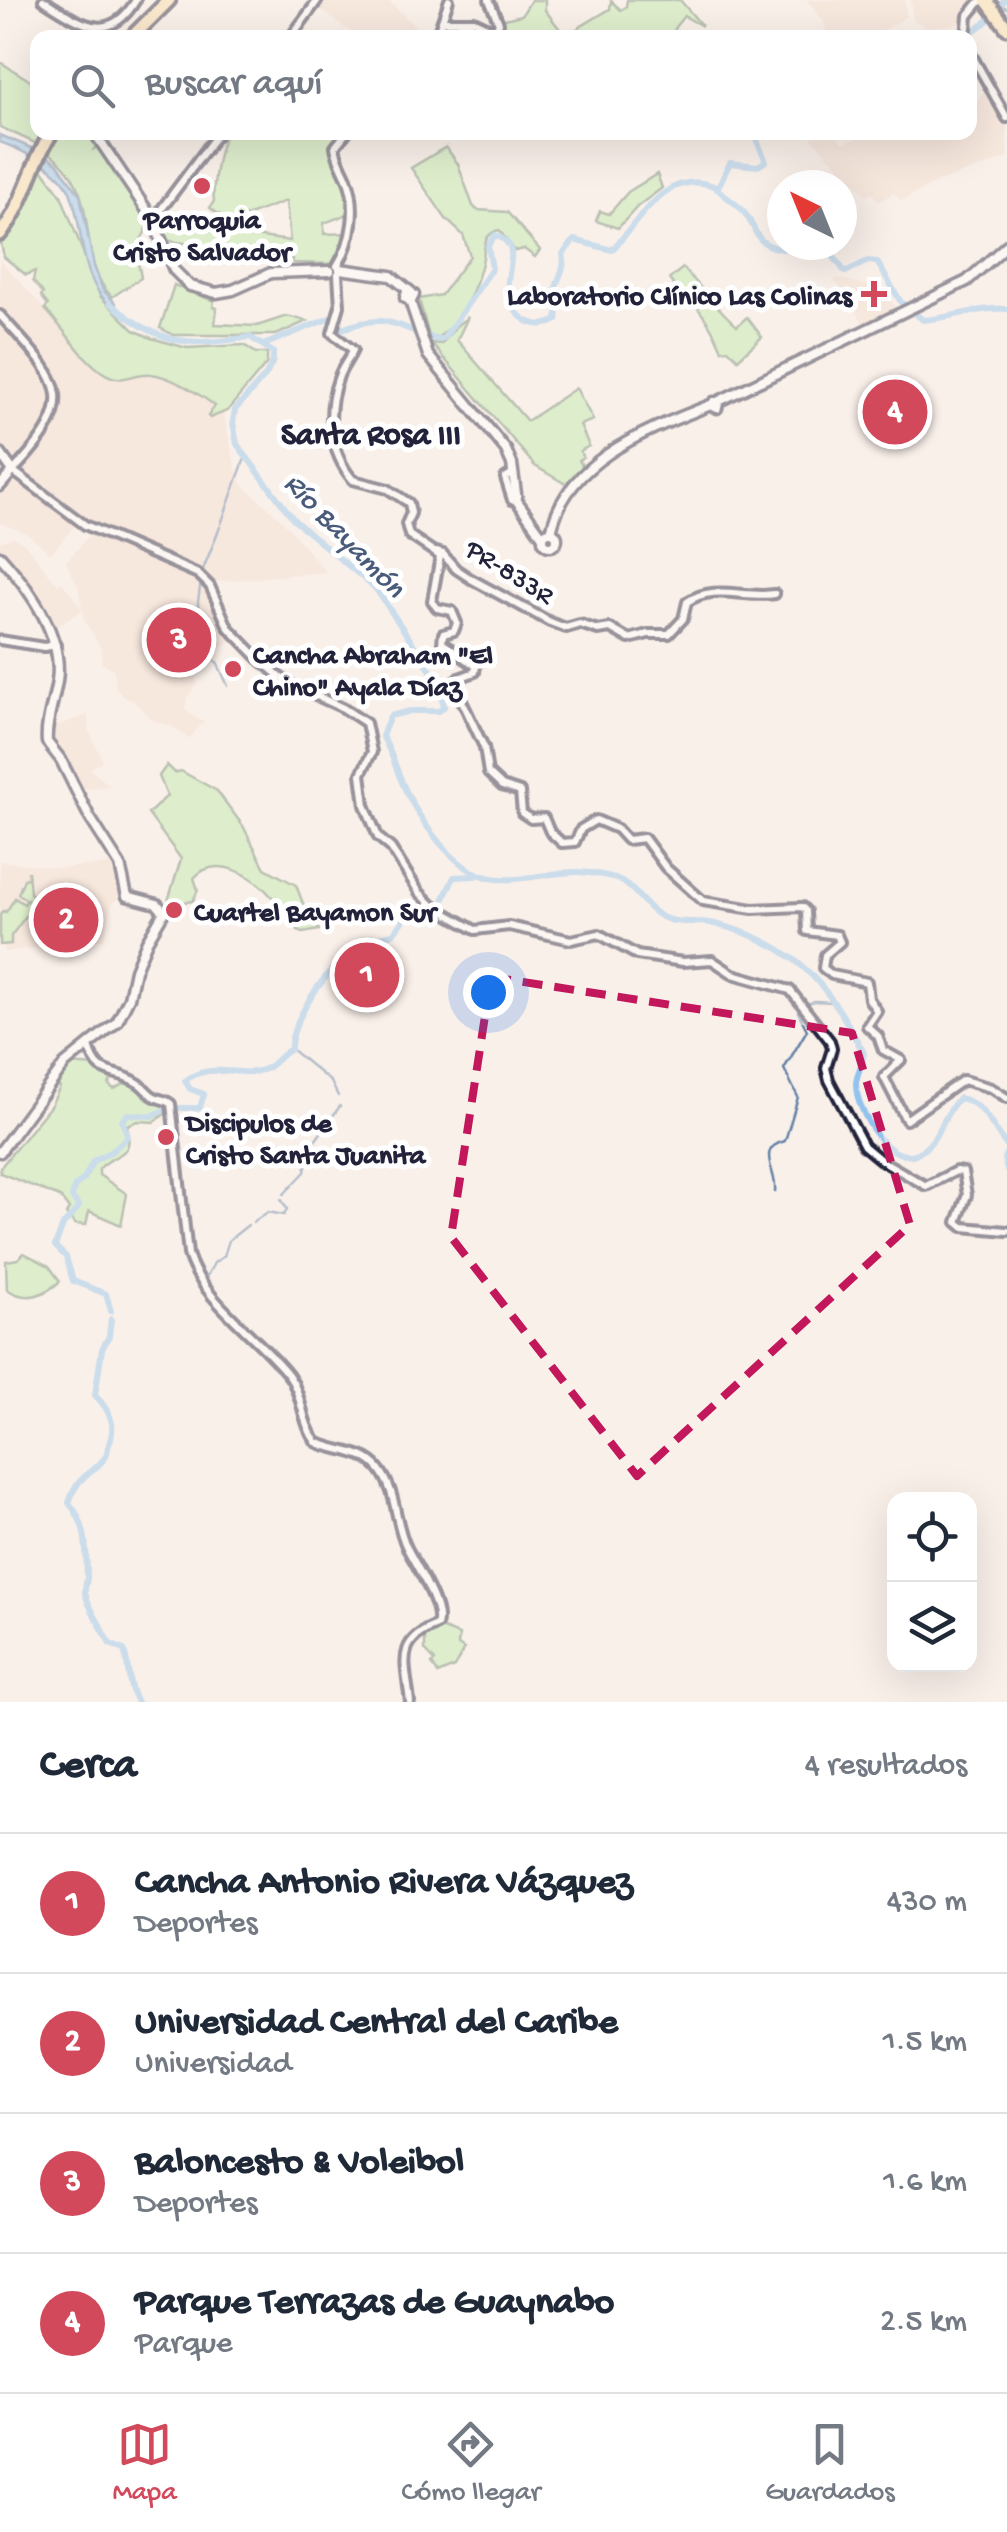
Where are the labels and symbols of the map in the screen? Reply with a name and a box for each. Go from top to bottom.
north arrow [767,170,857,260]
marker: Parroquia Cristo Salvador [191,175,213,197]
place label: Parroquia Cristo Salvador [113,206,294,271]
marker: Laboratorio Clínico Las Colinas [861,281,887,307]
place label: Laboratorio Clínico Las Colinas [507,282,854,315]
pin: 4 [862,374,928,450]
district label: Santa Rosa III [281,418,461,456]
water label: Río Bayamón [275,468,411,607]
street label: PR-833R [457,533,560,614]
pin: 3 [146,602,212,678]
place label: Cancha Abraham "El Chino" Ayala Díaz [253,641,493,706]
marker: Cancha Abraham "El Chino" Ayala Díaz [222,658,244,680]
pin: 2 [34,882,98,958]
place label: Cuartel Bayamon Sur [194,898,439,931]
marker: Cuartel Bayamon Sur [163,899,185,921]
pin: 1 [334,938,400,1012]
your location [463,967,514,1018]
place label: Discipulos de Cristo Santa Juanita [183,1109,427,1174]
marker: Discipulos de Cristo Santa Juanita [155,1126,177,1148]

